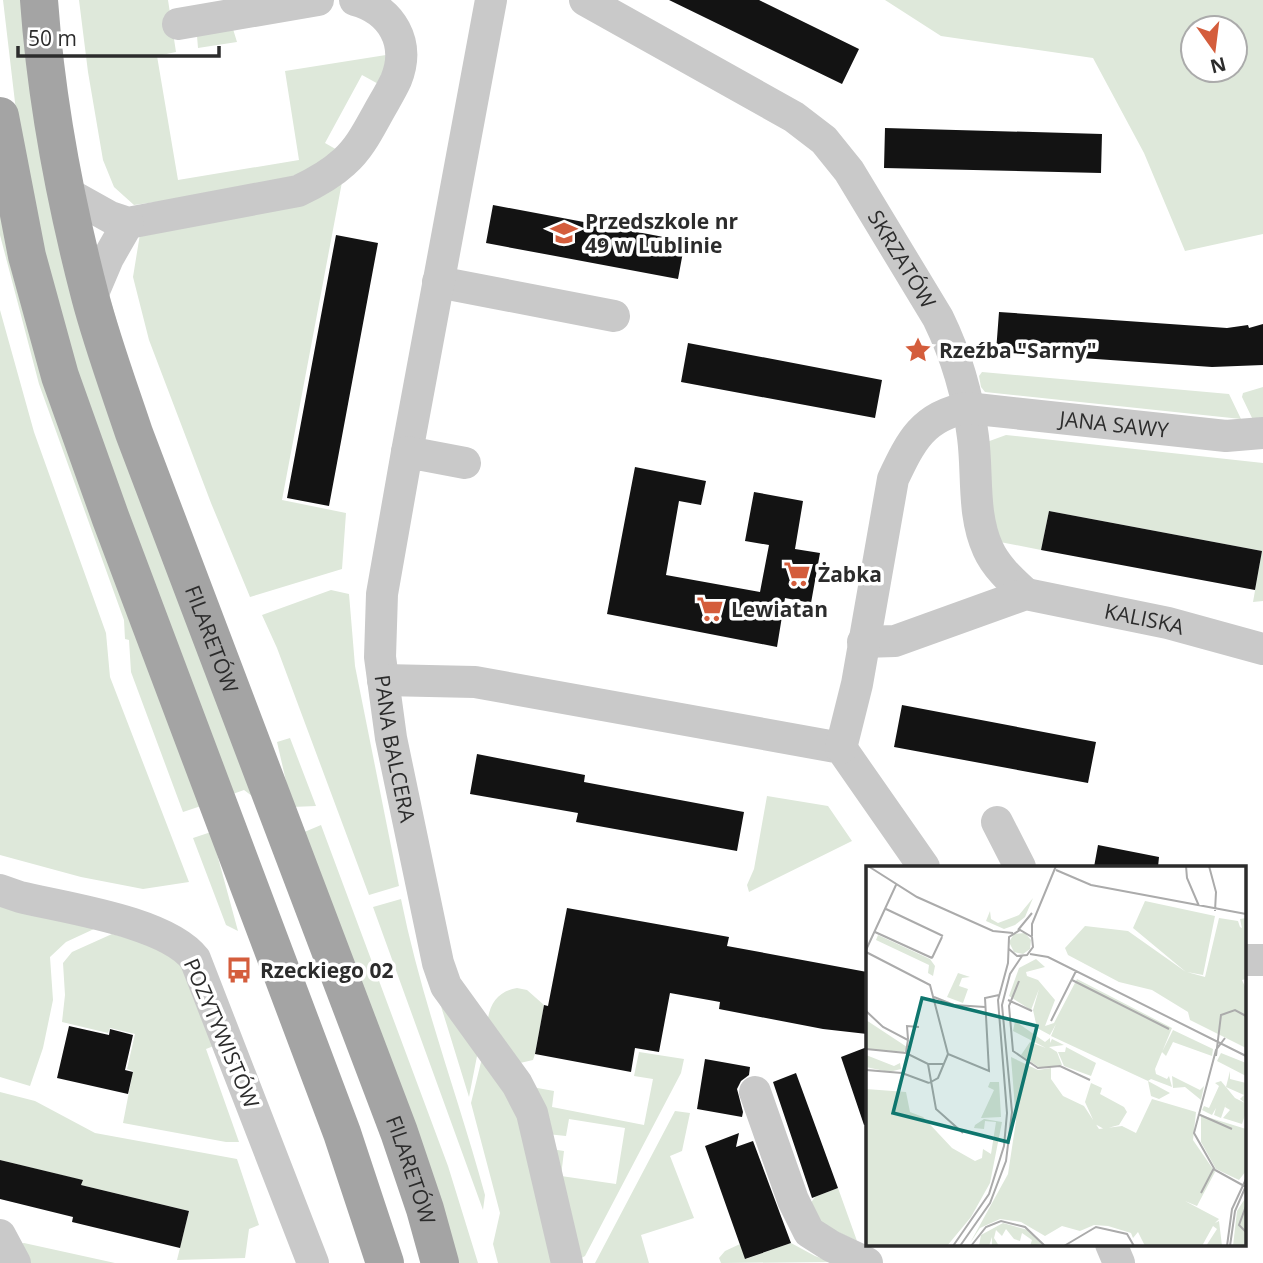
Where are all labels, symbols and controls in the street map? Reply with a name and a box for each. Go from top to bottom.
scale bar [18,14,219,58]
north arrow [1179,14,1249,84]
text: 50 m [28,24,77,52]
text: N [1207,51,1229,80]
street label: SKRZATÓW [862,205,943,314]
place label: Przedszkole nr 49 w Lublinie [585,207,738,259]
school or university icon: Przedszkole nr 49 w Lublinie [549,218,579,248]
place icon: Rzeźba "Sarny" [903,335,933,365]
place label: Rzeźba "Sarny" [939,336,1097,364]
street label: JANA SAWY [1056,404,1170,444]
supermarket icon: Żabka [782,559,812,589]
place label: Żabka [818,560,882,588]
street label: FILARETÓW [179,581,245,697]
supermarket icon: Lewiatan [695,594,725,624]
place label: Lewiatan [731,595,828,623]
street label: KALISKA [1102,596,1188,641]
street label: PANA BALCERA [369,673,422,825]
inset map [866,866,1246,1246]
street label: POZYTYWISTÓW [178,954,266,1113]
bus stop icon: Rzeckiego 02 [224,955,254,985]
place label: Rzeckiego 02 [260,956,394,984]
street label: FILARETÓW [380,1111,443,1228]

